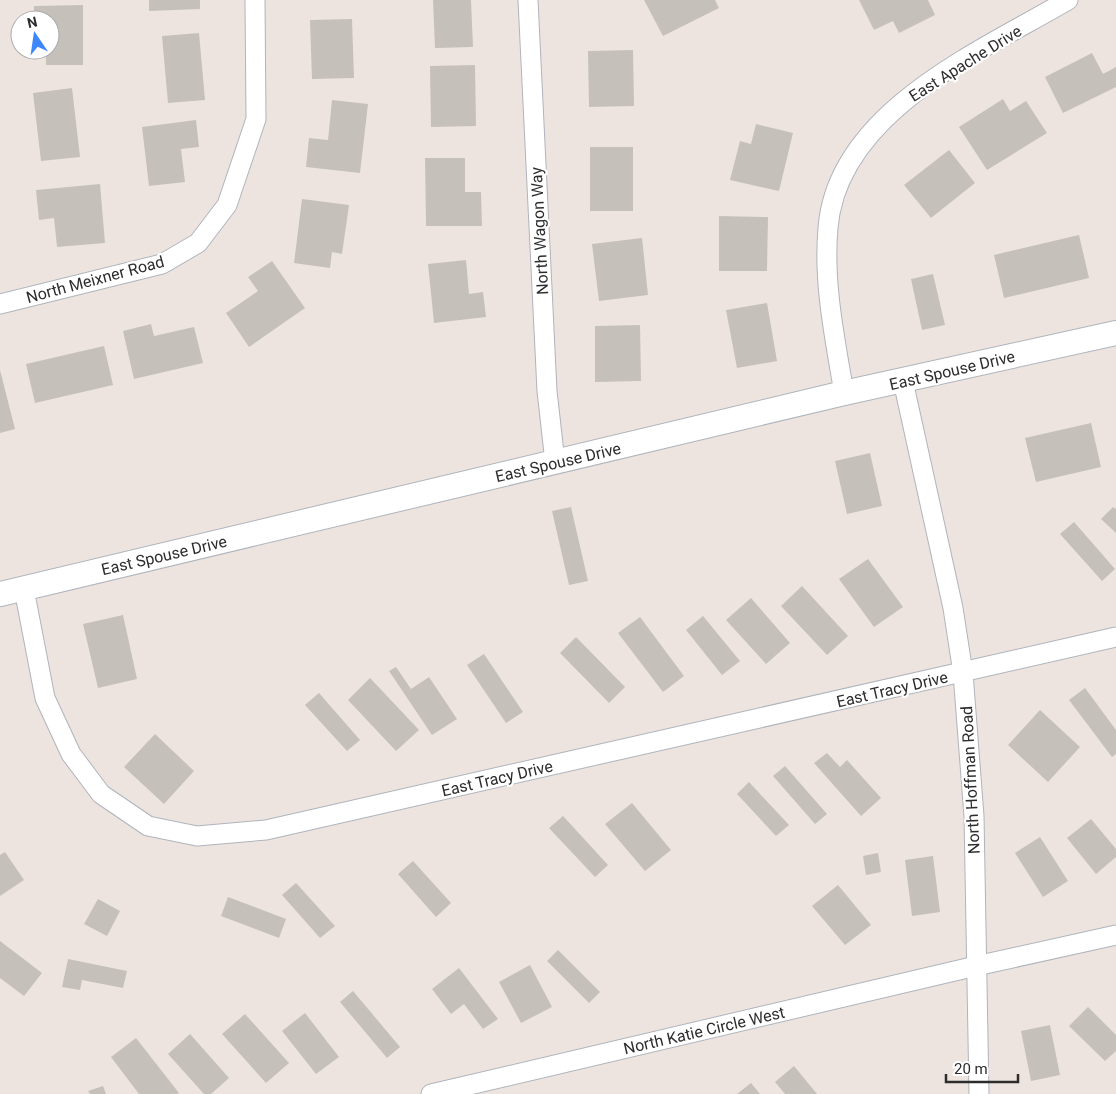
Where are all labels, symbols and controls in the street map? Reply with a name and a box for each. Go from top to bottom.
north arrow [10,10,60,60]
text: N [25,13,39,31]
street label: East Apache Drive [906,21,1025,106]
street label: North Wagon Way [527,166,552,295]
street label: North Meixner Road [24,252,166,307]
street label: East Spouse Drive [887,347,1017,394]
street label: East Spouse Drive [493,439,623,486]
street label: East Spouse Drive [99,532,229,579]
street label: East Tracy Drive [835,667,950,712]
street label: North Hoffman Road [957,705,984,855]
street label: East Tracy Drive [440,756,555,801]
street label: North Katie Circle West [622,1003,787,1058]
scale bar [946,1052,1018,1084]
text: 20 m [954,1060,988,1078]

